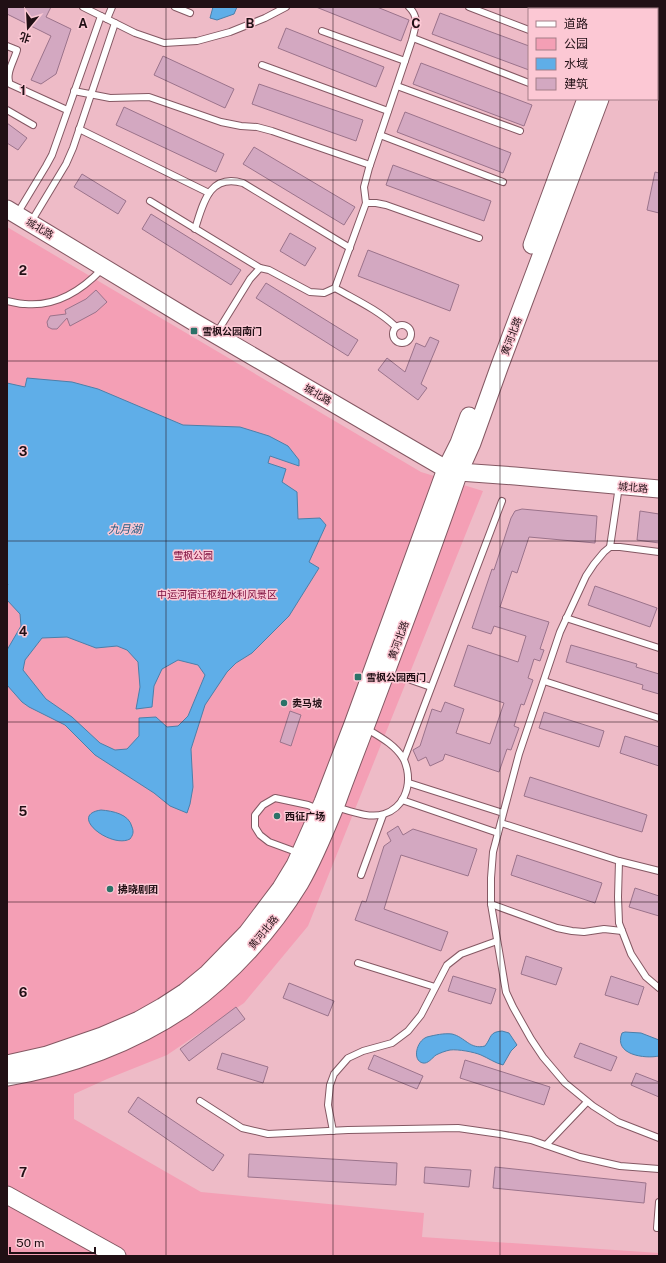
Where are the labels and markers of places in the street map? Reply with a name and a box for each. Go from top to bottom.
place label: 雪枫公园南门 [202,325,262,337]
marker: 雪枫公园南门 [189,326,199,336]
place label: 雪枫公园西门 [366,671,426,683]
marker: 雪枫公园西门 [353,672,363,682]
place label: 卖马坡 [292,697,323,709]
marker: 卖马坡 [279,698,289,708]
place label: 西征广场 [285,810,325,822]
marker: 西征广场 [272,811,282,821]
place label: 拂晓剧团 [118,883,158,895]
marker: 拂晓剧团 [105,884,115,894]

